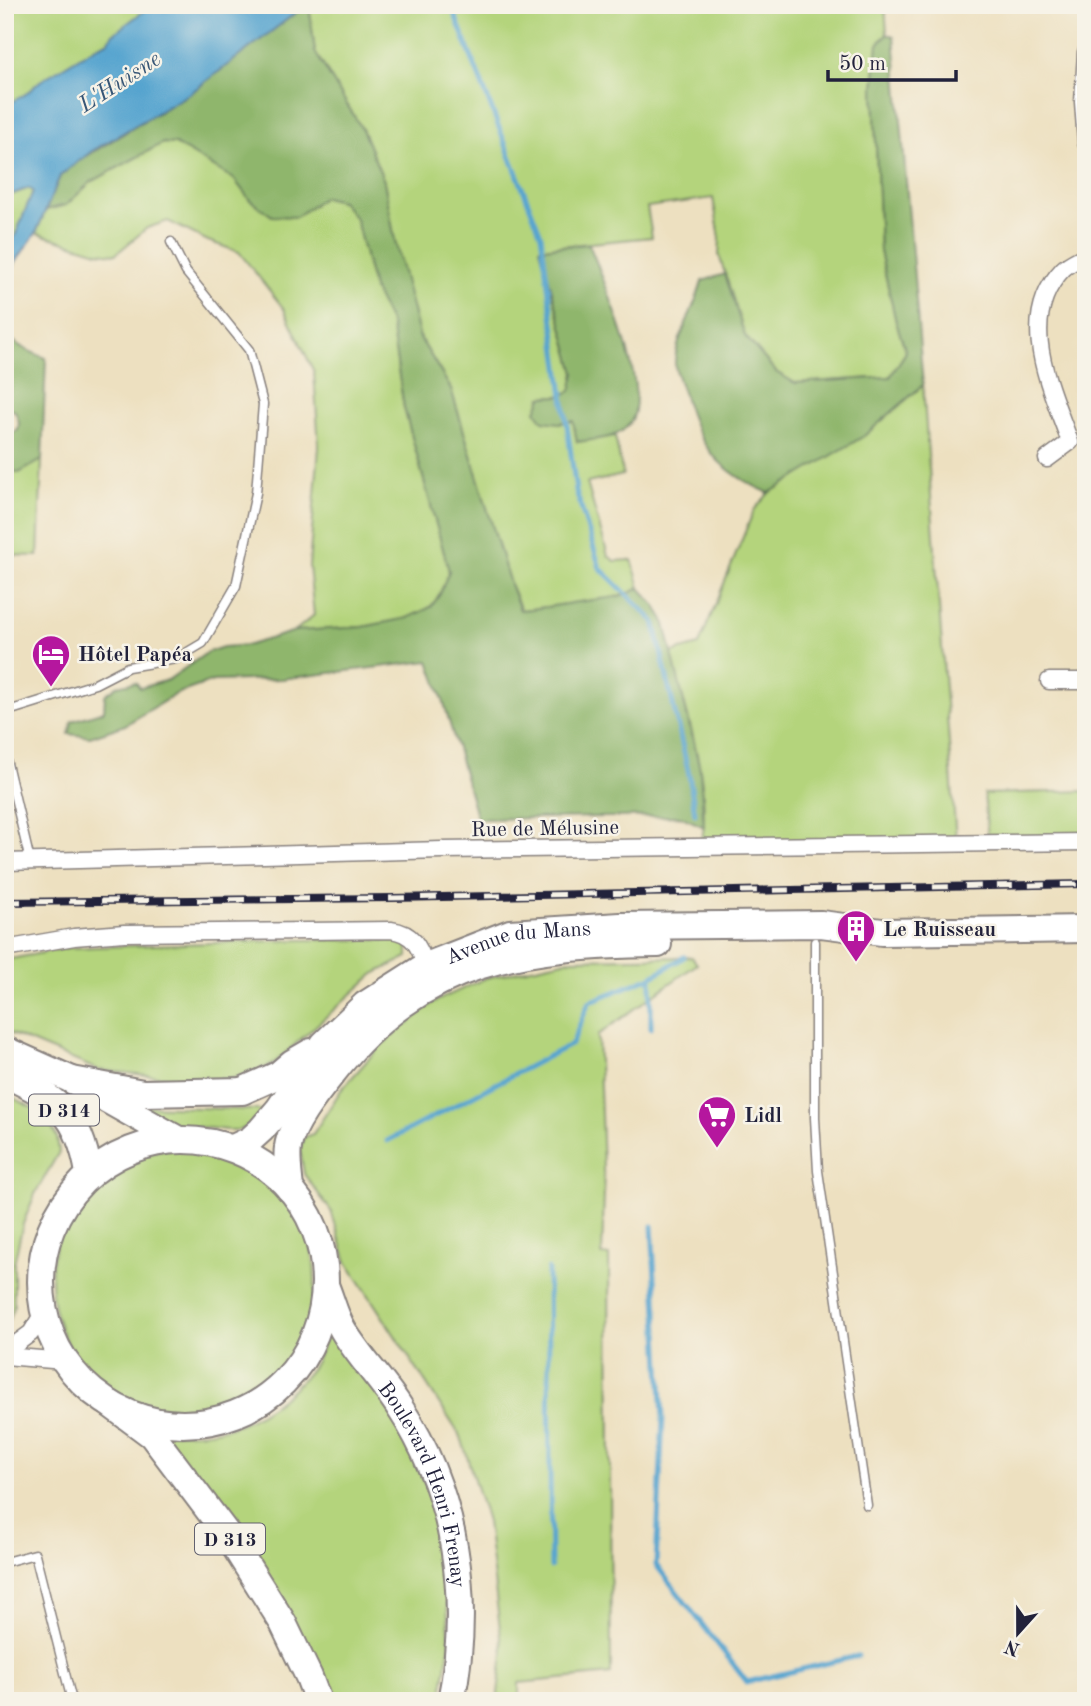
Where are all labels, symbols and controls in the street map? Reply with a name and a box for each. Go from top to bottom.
scale bar [828,38,956,82]
water label: L'Huisne [74,47,165,118]
text: 50 m [839,54,886,75]
hotel icon: Hôtel Papéa [30,633,72,688]
place label: Hôtel Papéa [78,645,193,666]
street label: Rue de Mélusine [471,818,619,841]
building icon: Le Ruisseau [835,908,877,963]
street label: Avenue du Mans [443,919,592,969]
place label: Le Ruisseau [883,920,996,941]
road number: D 314 [29,1094,99,1126]
supermarket icon: Lidl [696,1094,738,1149]
place label: Lidl [744,1106,782,1127]
street label: Boulevard Henri Frenay [373,1379,468,1589]
road number: D 313 [195,1524,265,1554]
north arrow [982,1598,1052,1668]
text: N [1002,1635,1023,1658]

